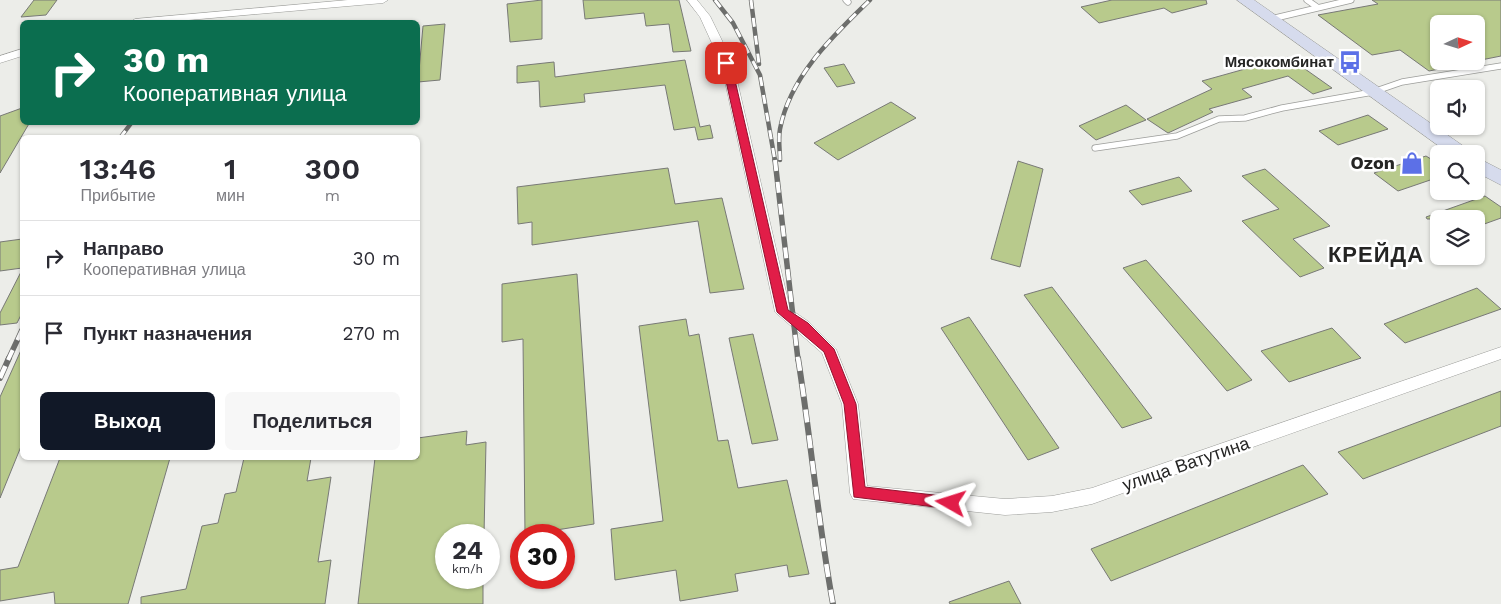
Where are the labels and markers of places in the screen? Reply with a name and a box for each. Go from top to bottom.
pin [705,42,747,84]
bus stop icon: Мясокомбинат [1337,49,1363,75]
place label: Мясокомбинат [1225,53,1334,71]
shop icon: Ozon [1399,150,1425,176]
place label: Ozon [1351,152,1395,173]

